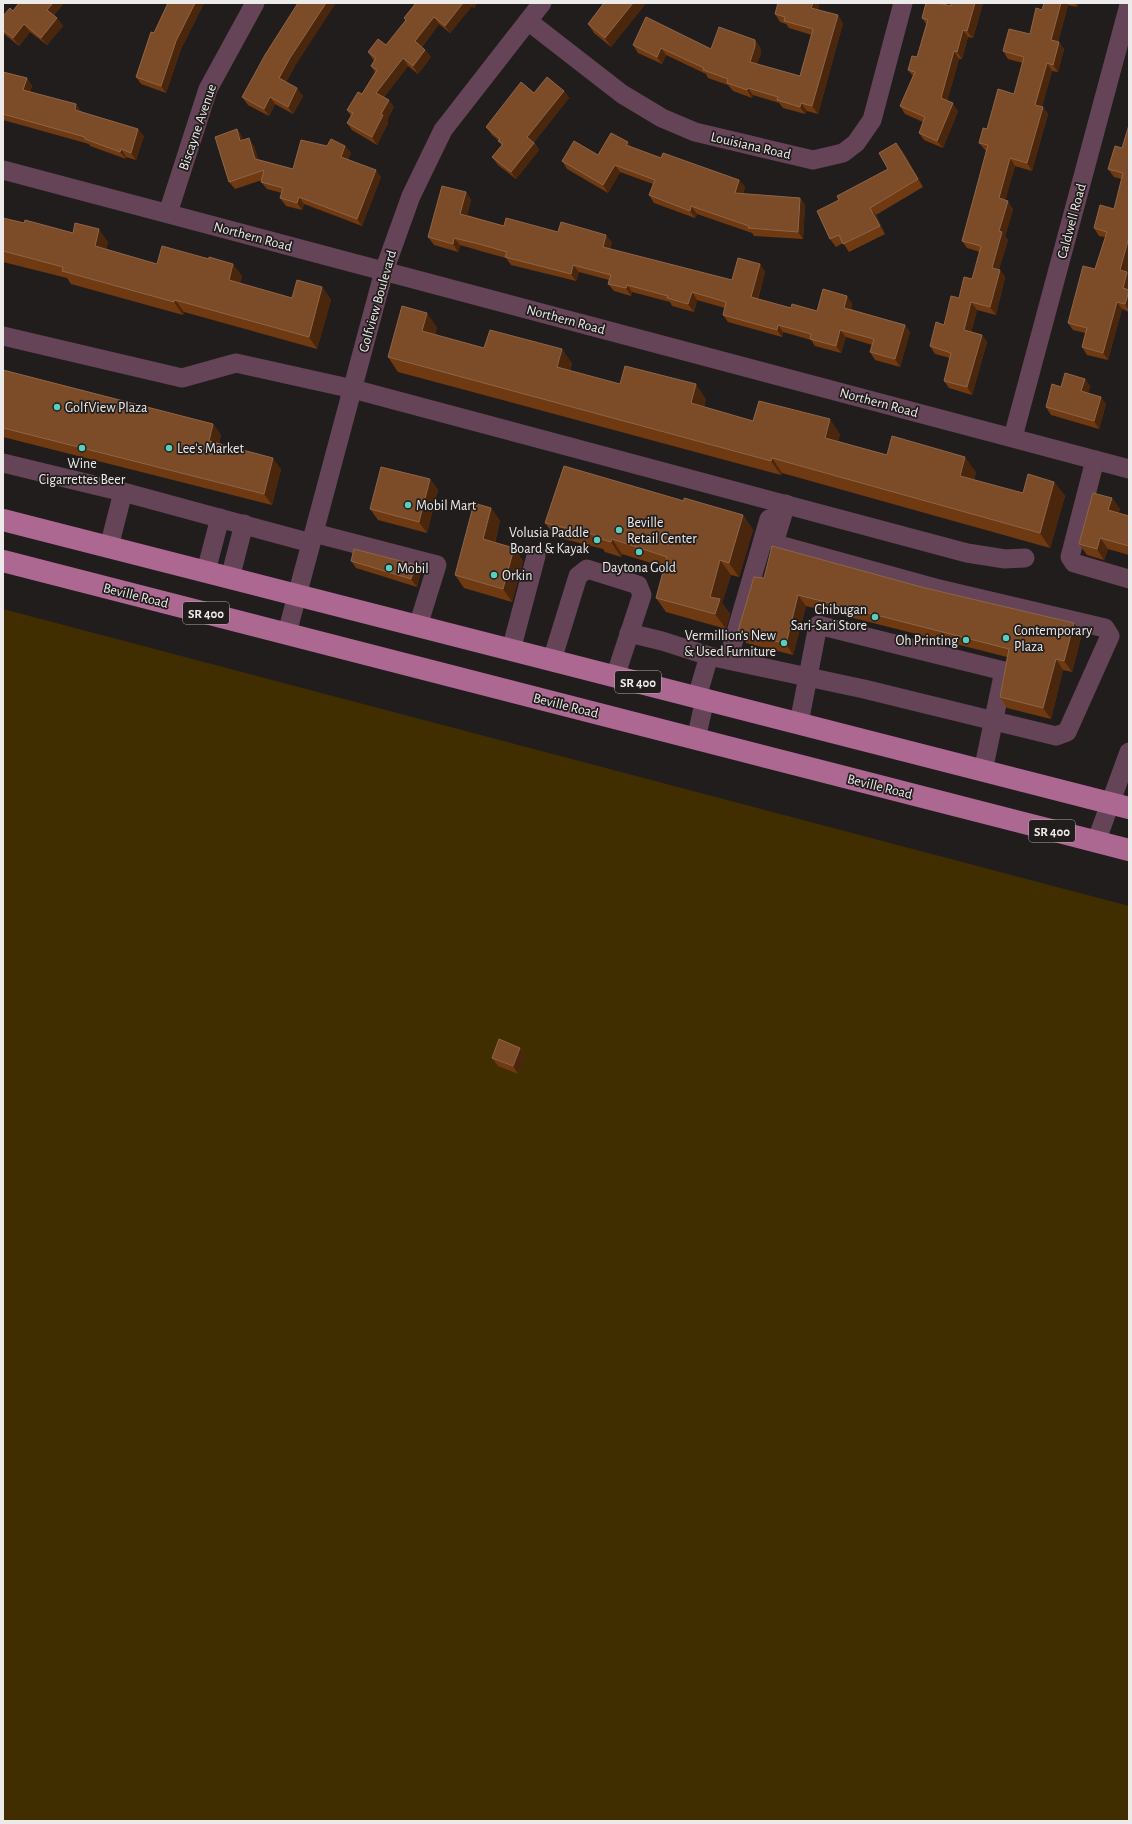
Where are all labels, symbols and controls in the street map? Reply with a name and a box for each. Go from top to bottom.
street label: Biscayne Avenue [177,82,219,172]
street label: Louisiana Road [709,130,792,162]
street label: Caldwell Road [1055,182,1089,260]
street label: Northern Road [212,220,293,254]
street label: Golfview Boulevard [357,249,399,354]
street label: Northern Road [525,303,606,337]
street label: Northern Road [838,386,919,420]
place label: GolfView Plaza [65,401,148,415]
marker: GolfView Plaza [52,402,62,412]
place label: Lee's Market [177,442,244,456]
marker: Wine Cigarrettes Beer [77,443,87,453]
marker: Lee's Market [164,443,174,453]
place label: Wine Cigarrettes Beer [39,457,126,487]
place label: Mobil Mart [416,499,477,513]
marker: Mobil Mart [403,500,413,510]
place label: Beville Retail Center [627,516,697,546]
marker: Beville Retail Center [614,525,624,535]
place label: Volusia Paddle Board & Kayak [509,526,590,556]
marker: Volusia Paddle Board & Kayak [592,535,602,545]
marker: Daytona Gold [634,547,644,557]
place label: Daytona Gold [602,561,676,575]
place label: Mobil [397,562,429,576]
marker: Mobil [384,563,394,573]
place label: Orkin [502,569,532,583]
marker: Orkin [489,570,499,580]
street label: Beville Road [102,581,170,611]
road number: SR 400 [183,602,229,624]
place label: Chibugan Sari-Sari Store [791,603,867,633]
marker: Chibugan Sari-Sari Store [870,612,880,622]
place label: Contemporary Plaza [1014,624,1092,654]
place label: Vermillion's New & Used Furniture [684,629,777,659]
marker: Contemporary Plaza [1001,633,1011,643]
place label: Oh Printing [895,634,958,648]
marker: Oh Printing [961,635,971,645]
marker: Vermillion's New & Used Furniture [779,638,789,648]
road number: SR 400 [615,671,661,693]
street label: Beville Road [532,691,600,721]
street label: Beville Road [846,772,914,802]
road number: SR 400 [1029,820,1075,842]

